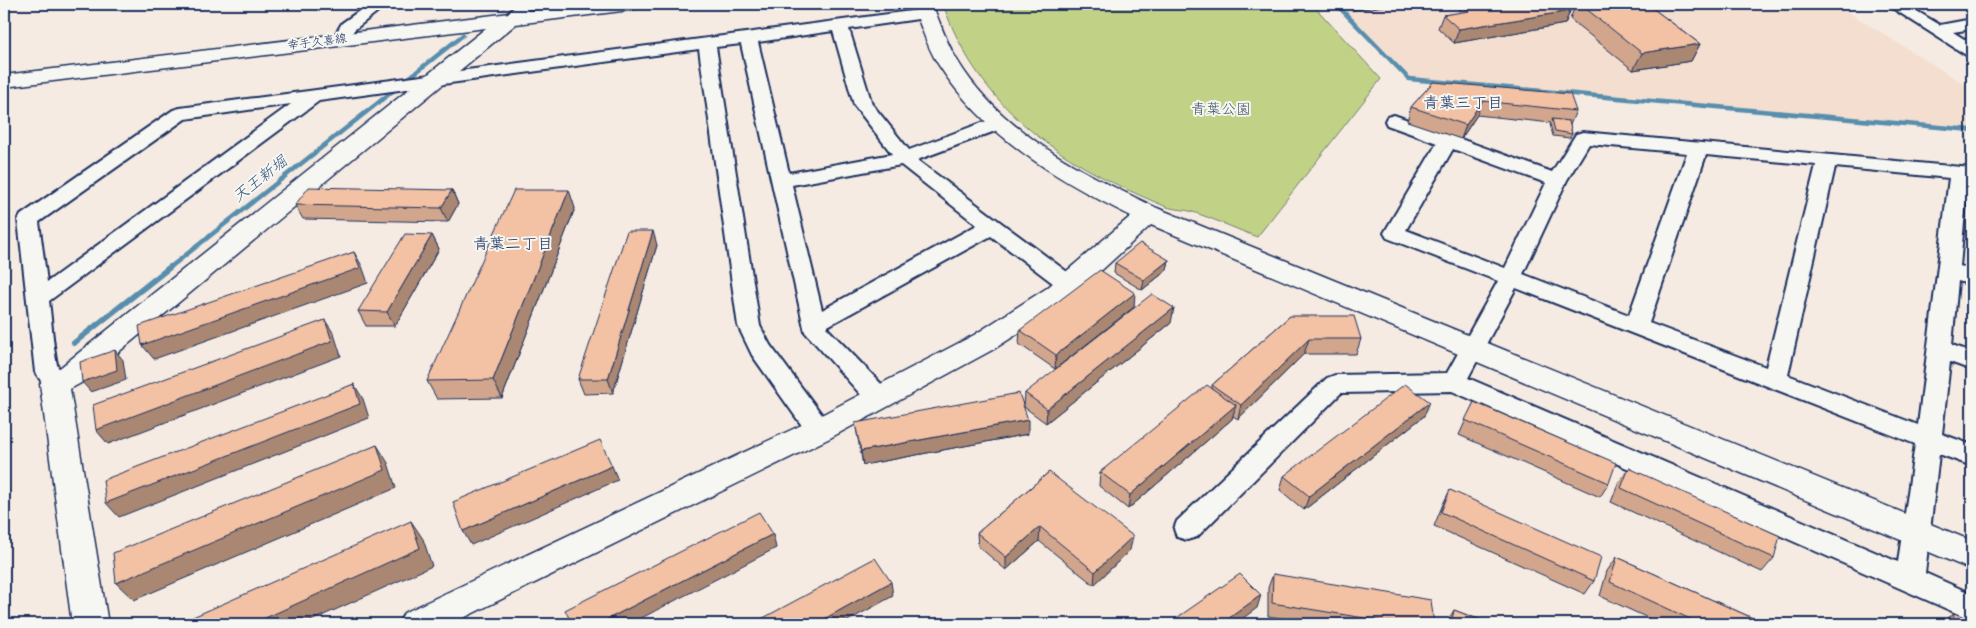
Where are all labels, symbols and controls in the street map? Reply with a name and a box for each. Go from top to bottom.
street label: 幸手久喜線 [286,30,348,54]
district label: 青葉三丁目 [1423,92,1503,114]
park label: 青葉公園 [1191,99,1251,120]
water label: 天王新堀 [228,150,293,207]
district label: 青葉二丁目 [473,233,553,255]

